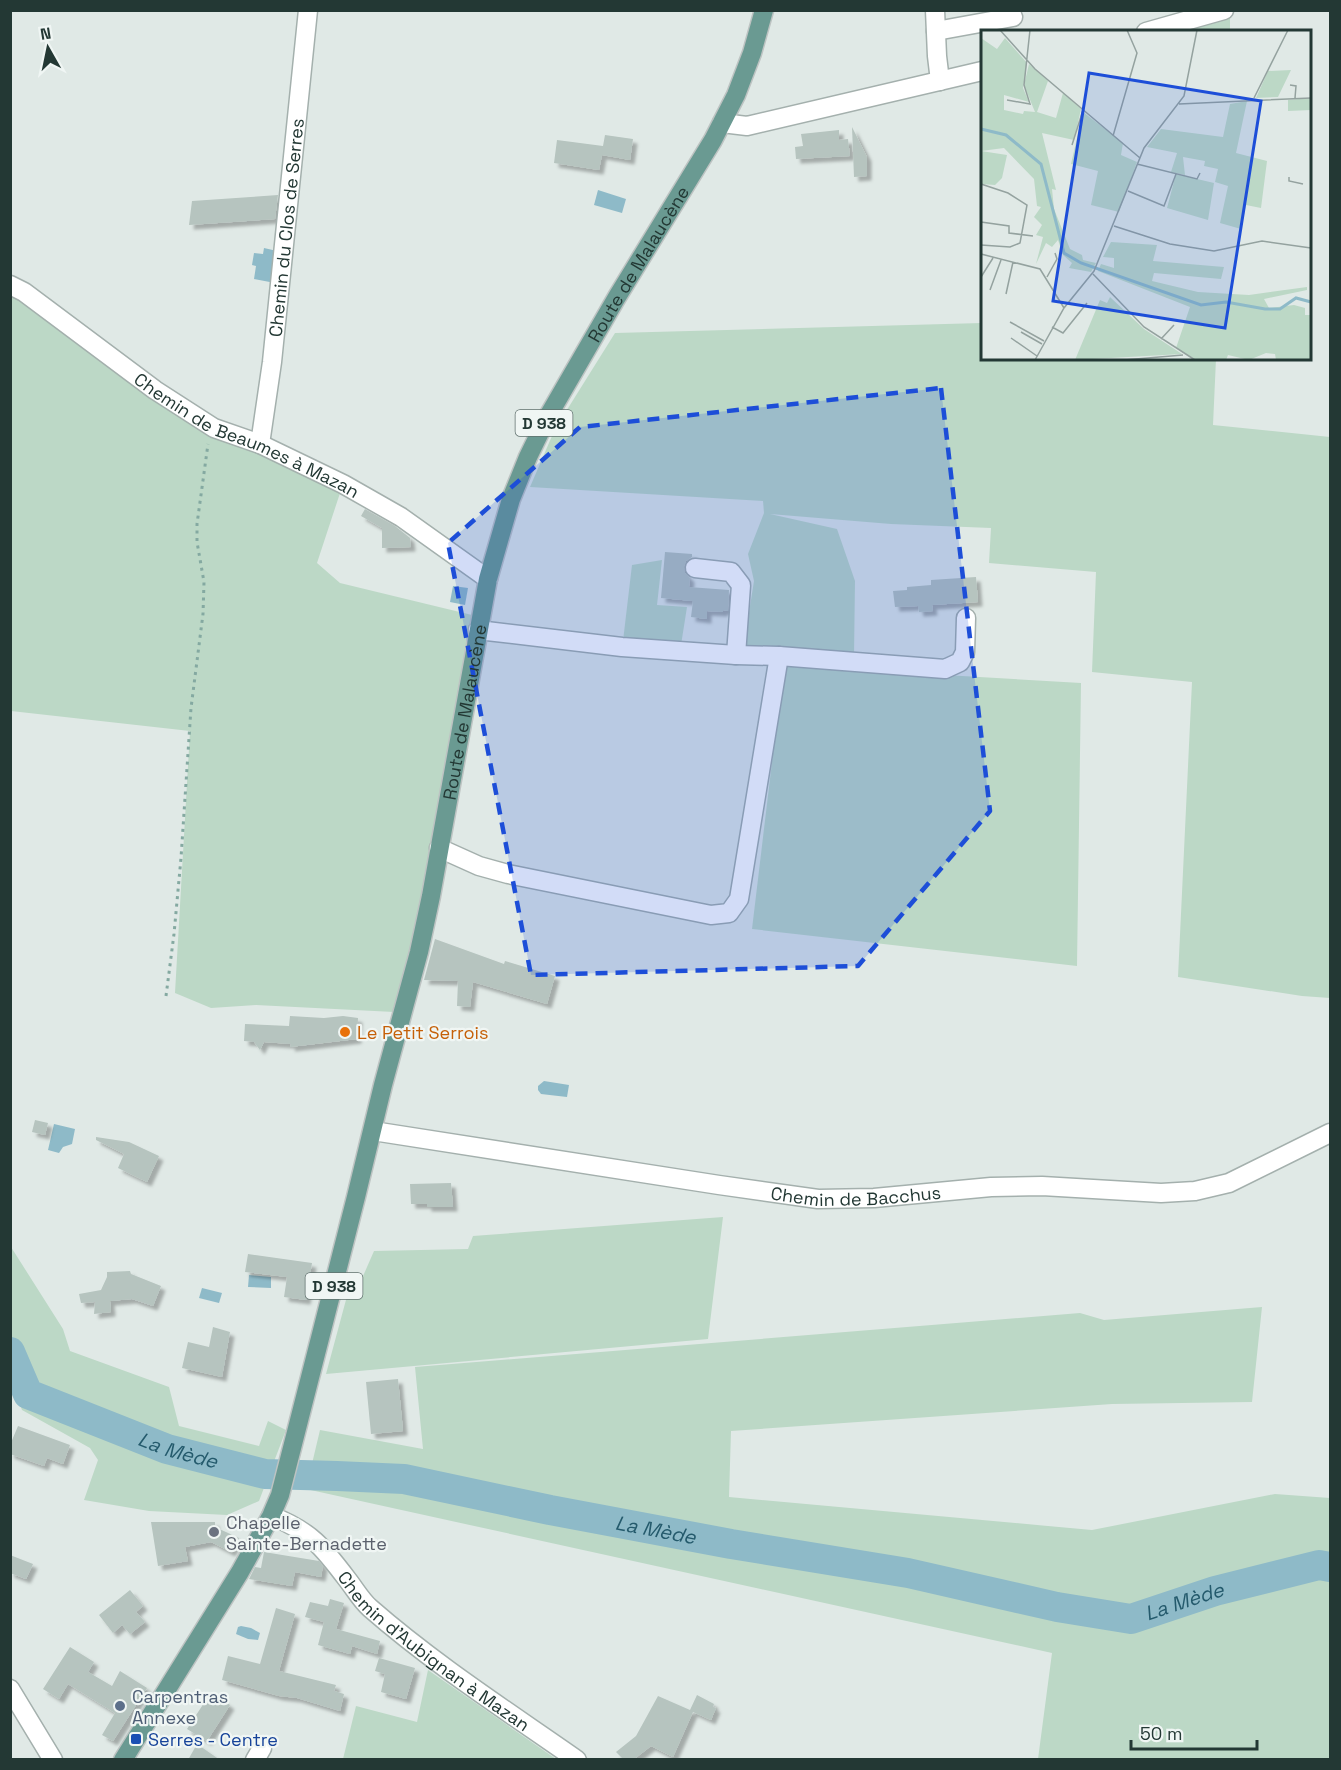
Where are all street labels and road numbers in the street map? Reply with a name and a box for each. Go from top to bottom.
street label: Chemin du Clos de Serres [263,117,308,338]
street label: Route de Malaucène [582,182,694,346]
street label: Chemin de Beaumes à Mazan [130,367,364,503]
road number: D 938 [516,410,572,436]
street label: Route de Malaucène [437,622,491,802]
street label: Chemin de Bacchus [769,1180,942,1211]
road number: D 938 [306,1273,362,1299]
street label: Chemin d'Aubignan à Mazan [333,1566,535,1736]

